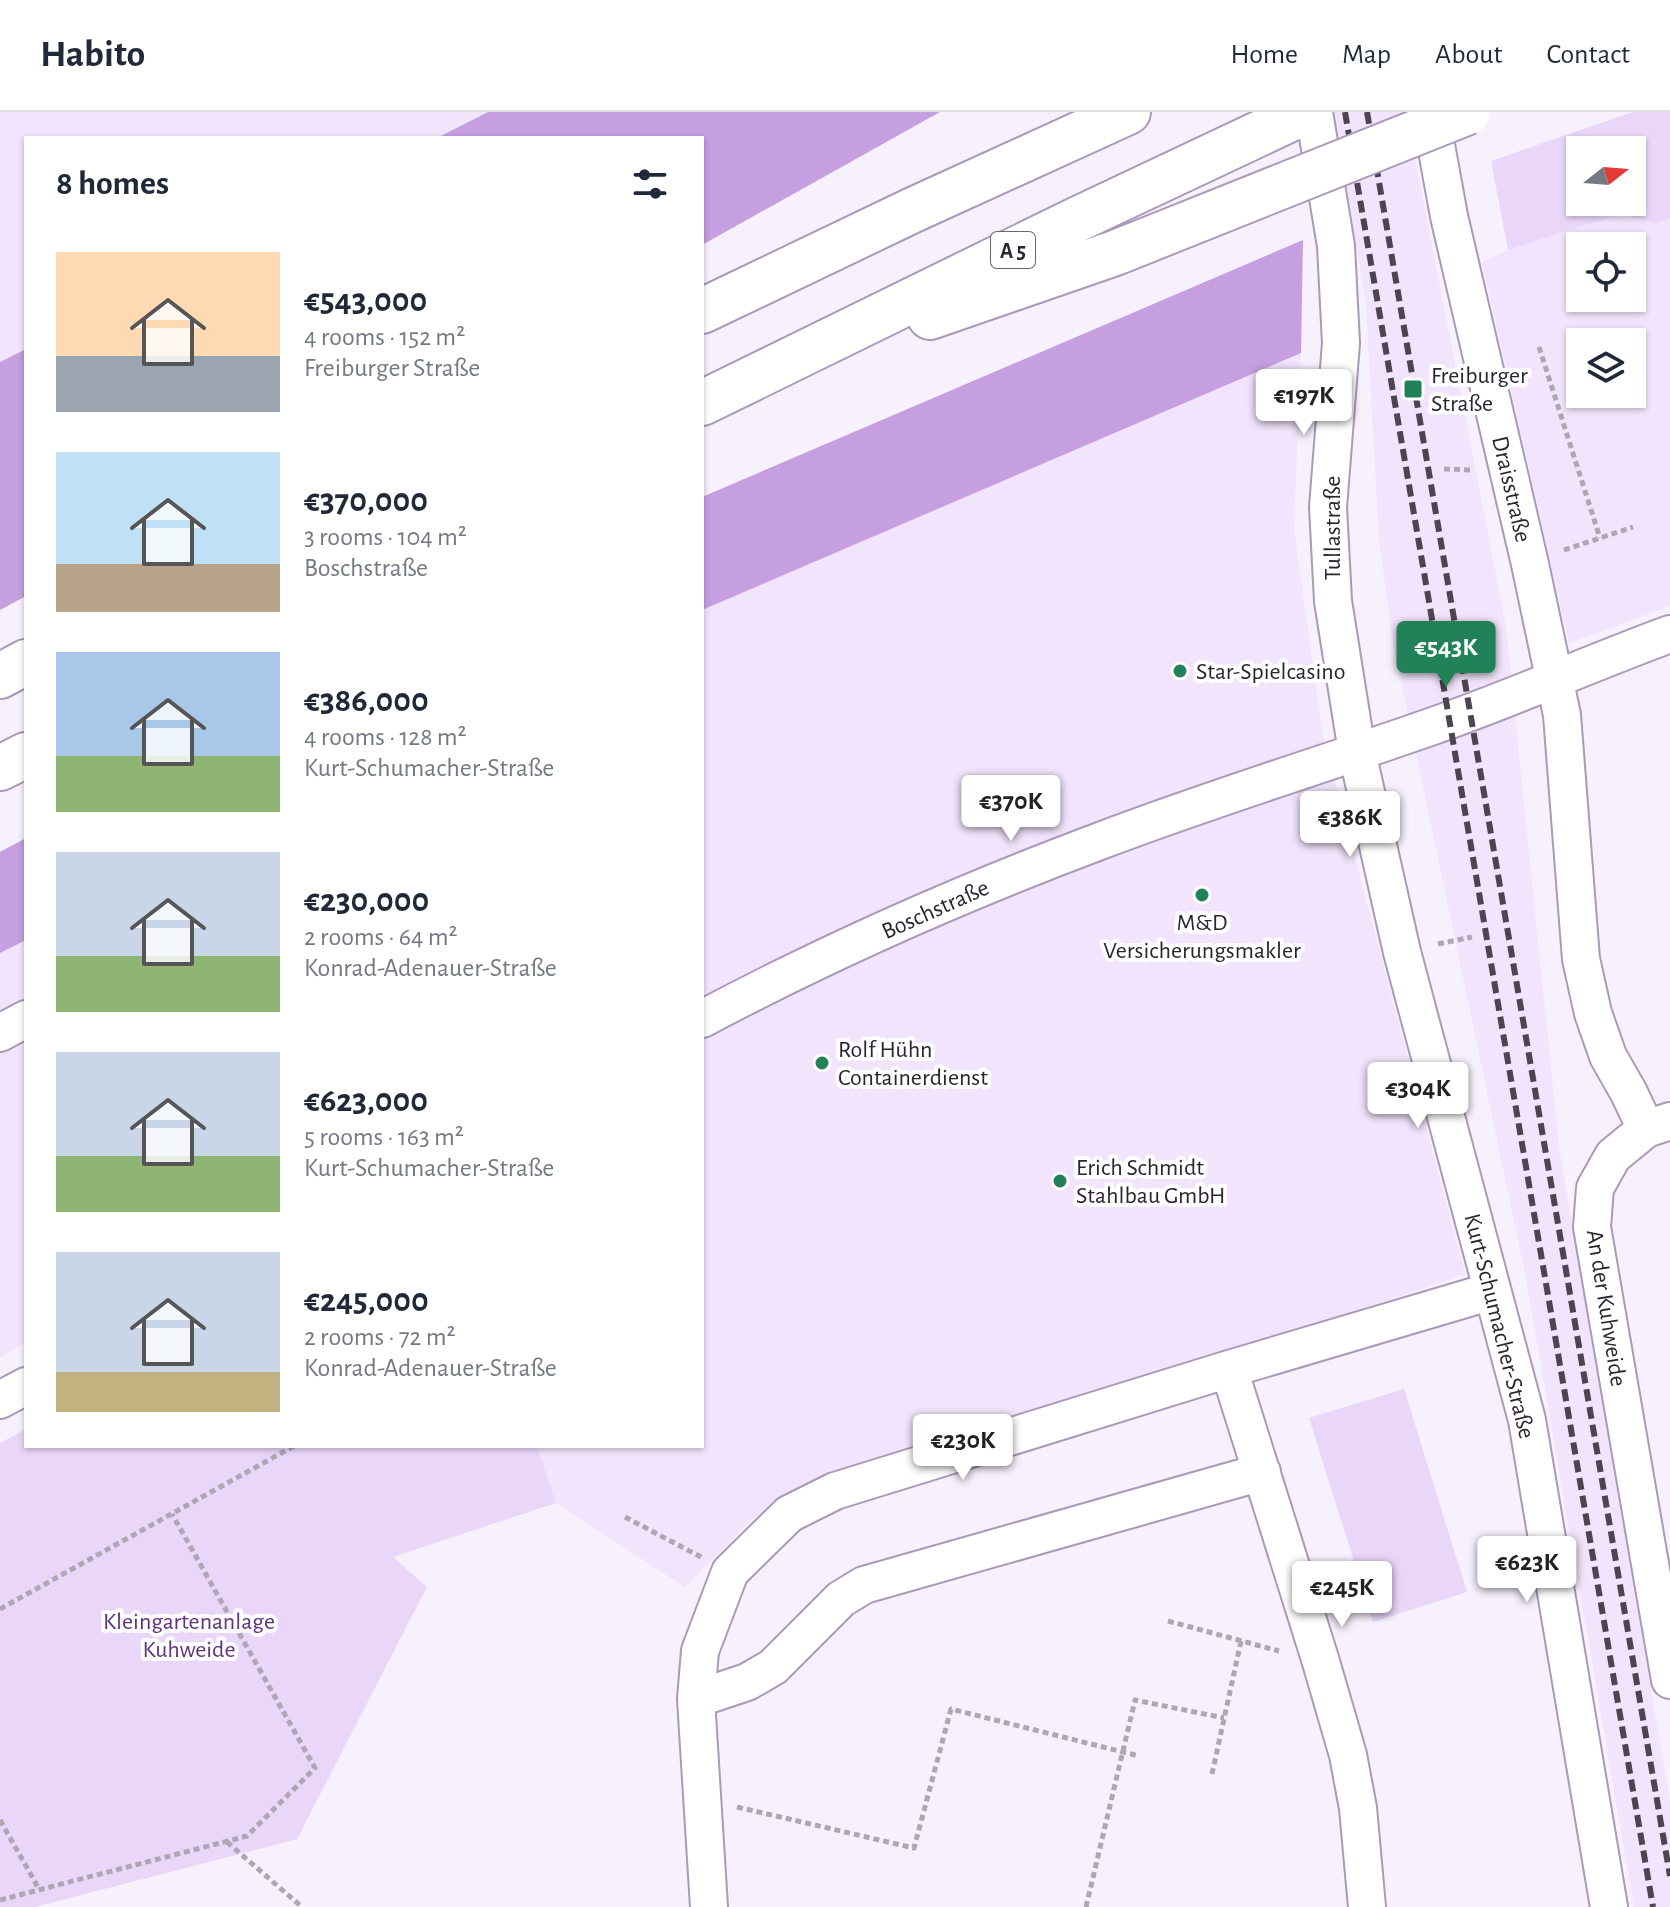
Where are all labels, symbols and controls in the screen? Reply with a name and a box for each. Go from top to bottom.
text: Habito [40,36,145,74]
text: Home [1231,41,1298,69]
text: Map [1342,41,1391,69]
text: About [1435,41,1503,69]
text: Contact [1547,41,1630,69]
north arrow [1566,136,1646,216]
map controls [1566,136,1646,408]
icon: filters [628,162,672,206]
text: 8 homes [56,167,169,201]
road number: A 5 [991,232,1035,268]
button: locate [1566,232,1646,312]
icon: home [120,284,216,380]
text: €543,000 [304,284,427,318]
text: 4 rooms · 152 m² [304,324,465,350]
button: layers [1566,328,1646,408]
text: Freiburger Straße [304,355,480,381]
place label: Freiburger Straße [1431,364,1528,416]
pin: €197K [1248,369,1360,437]
marker: Freiburger Straße [1402,378,1424,400]
text: €197K [1274,382,1334,408]
street label: Draisstraße [1487,434,1535,545]
street label: Tullastraße [1321,476,1345,580]
icon: home [120,484,216,580]
text: €370,000 [304,484,428,518]
text: 3 rooms · 104 m² [304,524,467,550]
text: Boschstraße [304,555,428,581]
pin: €543K [1390,621,1502,689]
text: €543K [1415,634,1477,660]
place label: Star-Spielcasino [1196,660,1345,684]
marker: Star-Spielcasino [1171,662,1189,680]
icon: home [120,684,216,780]
text: €386,000 [304,684,429,718]
text: 4 rooms · 128 m² [304,724,467,750]
text: Kurt-Schumacher-Straße [304,755,554,781]
pin: €370K [955,775,1067,843]
text: €370K [979,788,1043,814]
pin: €386K [1294,791,1406,859]
text: €386K [1318,804,1382,830]
street label: Boschstraße [878,876,993,944]
icon: home [120,884,216,980]
text: €230,000 [304,884,429,918]
marker: M&D Versicherungsmakler [1193,886,1211,904]
place label: M&D Versicherungsmakler [1103,911,1301,963]
text: 2 rooms · 64 m² [304,924,458,950]
text: Konrad-Adenauer-Straße [304,955,557,981]
place label: Rolf Hühn Containerdienst [838,1038,988,1090]
marker: Rolf Hühn Containerdienst [813,1054,831,1072]
pin: €304K [1362,1062,1474,1130]
text: €304K [1385,1075,1451,1101]
icon: home [120,1084,216,1180]
text: €623,000 [304,1084,428,1118]
text: 5 rooms · 163 m² [304,1124,464,1150]
text: Kurt-Schumacher-Straße [304,1155,554,1181]
place label: Erich Schmidt Stahlbau GmbH [1076,1156,1226,1208]
marker: Erich Schmidt Stahlbau GmbH [1051,1172,1069,1190]
street label: Kurt-Schumacher-Straße [1459,1211,1539,1441]
street label: An der Kuhweide [1582,1228,1630,1388]
icon: home [120,1284,216,1380]
text: €245,000 [304,1284,429,1318]
text: 2 rooms · 72 m² [304,1324,456,1350]
text: Konrad-Adenauer-Straße [304,1355,557,1381]
pin: €230K [907,1414,1019,1482]
text: €230K [931,1427,995,1453]
pin: €623K [1471,1536,1583,1604]
text: €623K [1495,1549,1559,1575]
pin: €245K [1286,1561,1398,1629]
text: €245K [1310,1574,1374,1600]
park label: Kleingartenanlage Kuhweide [103,1610,275,1662]

